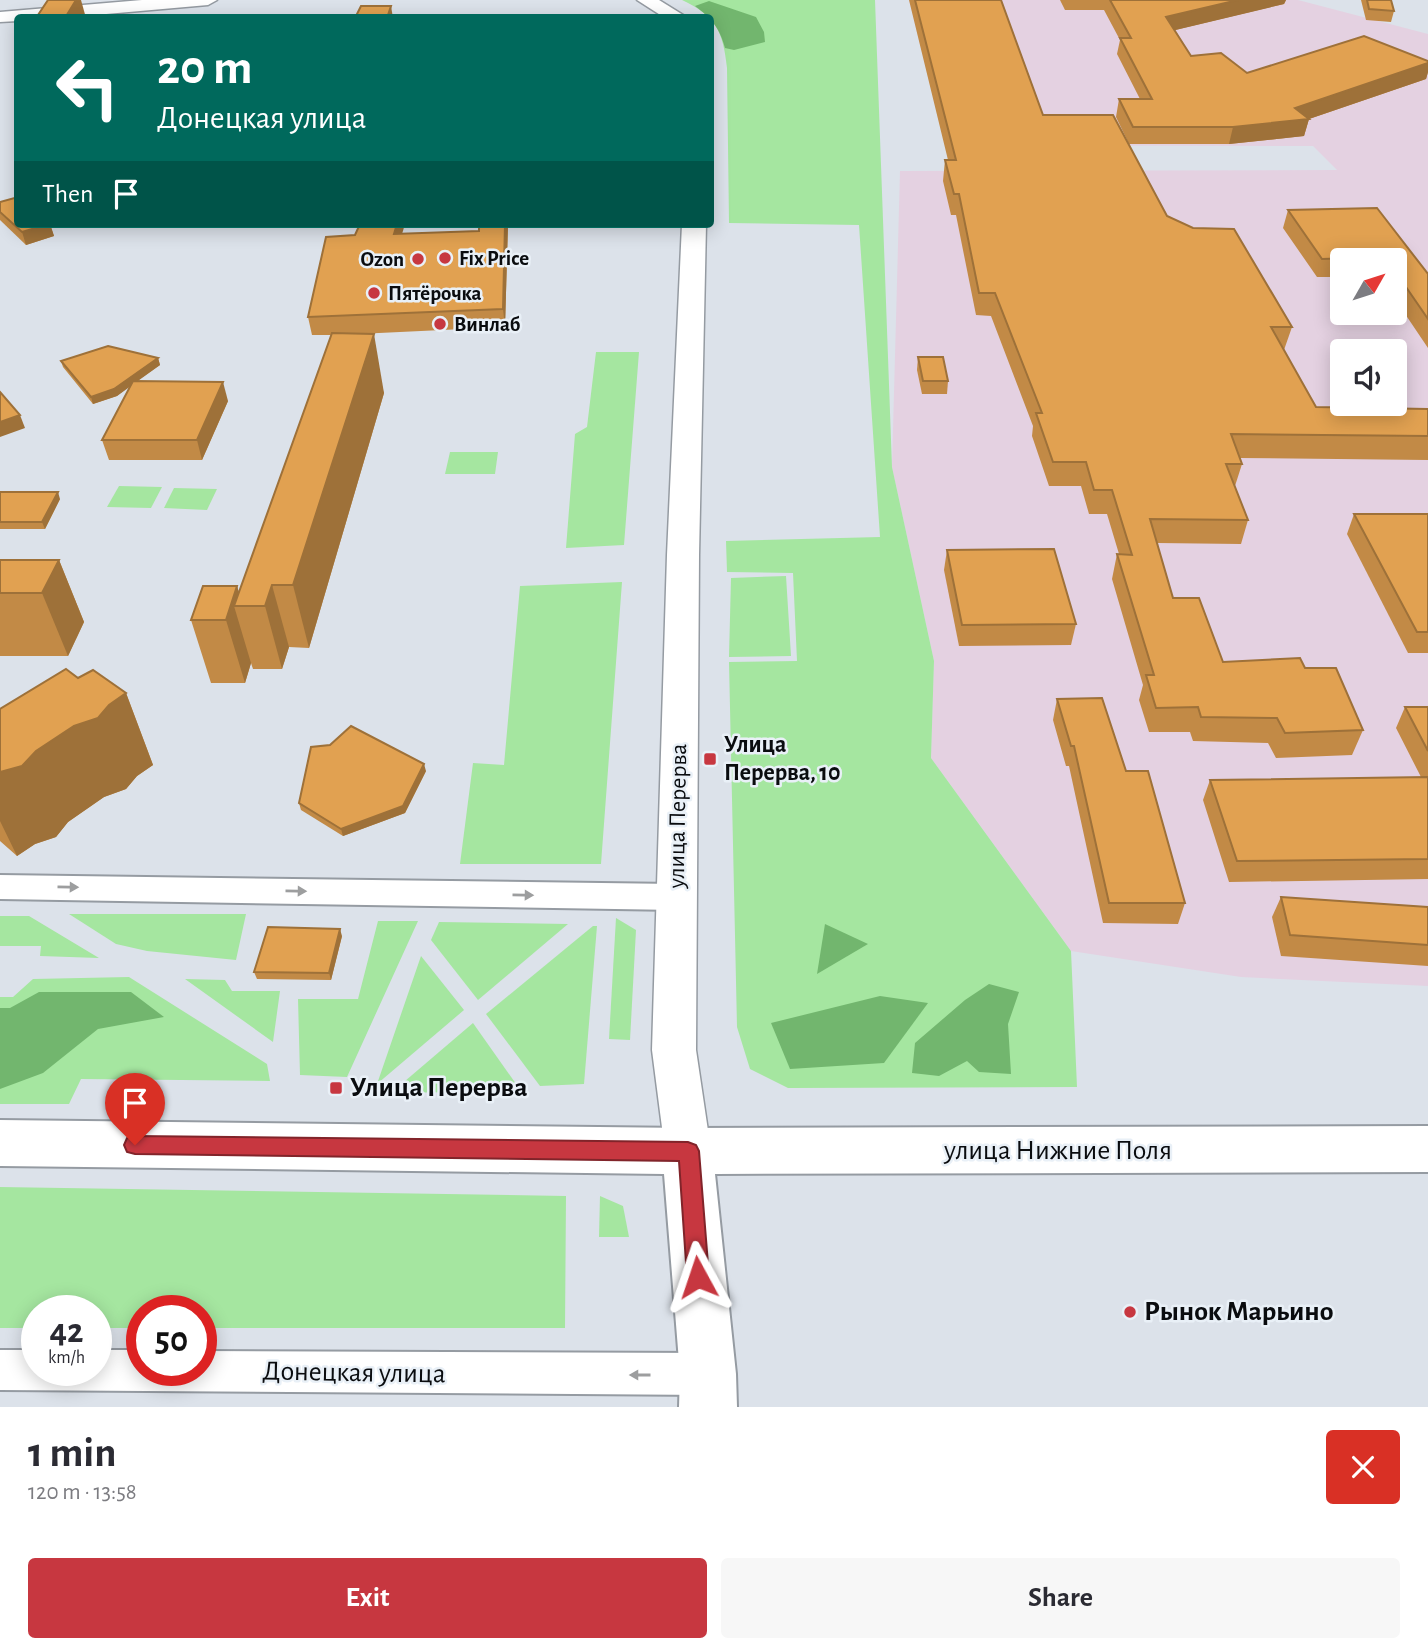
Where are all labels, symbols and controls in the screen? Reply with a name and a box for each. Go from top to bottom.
icon: left [42,42,133,133]
text: 20 m [157,44,253,93]
text: Донецкая улица [157,102,366,134]
icon: arrive [107,175,145,213]
text: Then [42,181,93,207]
place label: Fix Price [459,248,529,269]
north arrow [1330,248,1407,326]
map controls [1330,248,1407,416]
place label: Ozon [360,249,404,270]
marker: Fix Price [437,250,453,266]
marker: Ozon [410,251,426,267]
place label: Пятёрочка [388,283,482,304]
marker: Пятёрочка [366,285,382,301]
place label: Винлаб [454,314,521,335]
marker: Винлаб [432,316,448,332]
button: sound [1330,339,1407,416]
place label: Улица Перерва, 10 [724,733,840,785]
street label: улица Перерва [665,743,691,890]
marker: Улица Перерва, 10 [702,751,718,767]
one-way arrow [57,882,79,893]
one-way arrow [285,886,307,897]
one-way arrow [512,889,534,901]
pin [105,1073,165,1145]
place label: Улица Перерва [350,1074,528,1102]
marker: Улица Перерва [328,1080,344,1096]
icon: arrive [116,1084,154,1122]
street label: улица Нижние Поля [943,1137,1172,1165]
position arrow [661,1240,735,1314]
speed limit sign: 50 [126,1295,217,1386]
place label: Рынок Марьино [1144,1298,1333,1326]
marker: Рынок Марьино [1122,1304,1138,1320]
text: 42 [49,1314,84,1349]
text: km/h [48,1349,85,1367]
street label: Донецкая улица [262,1357,446,1389]
one-way arrow [629,1369,651,1381]
button: close [1326,1430,1400,1504]
text: 1 min [28,1432,117,1474]
text: 120 m · 13:58 [28,1481,137,1504]
button: Exit [28,1558,707,1638]
button: Share [721,1558,1400,1638]

